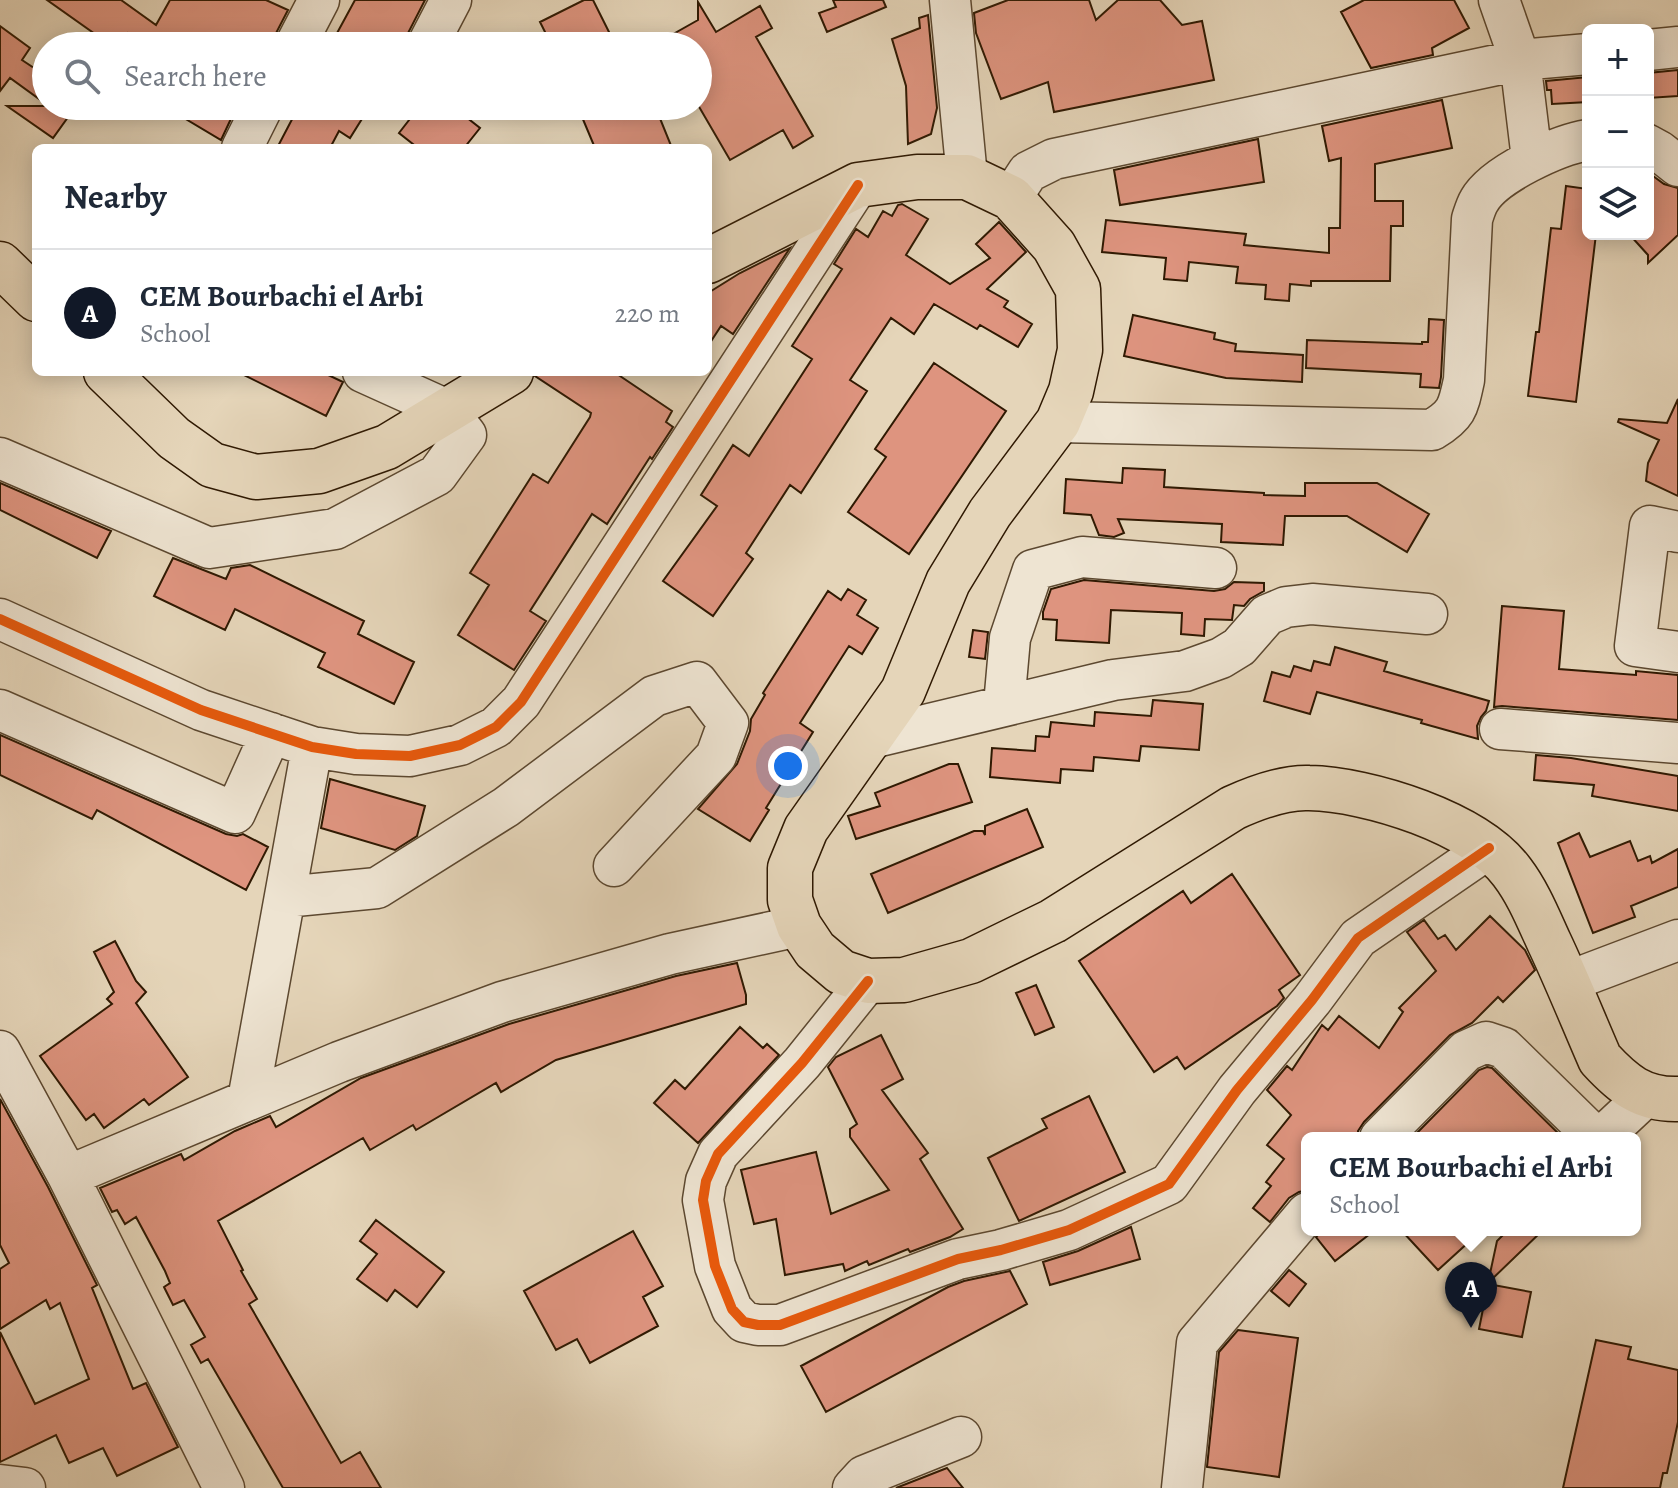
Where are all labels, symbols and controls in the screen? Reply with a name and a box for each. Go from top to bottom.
map controls [1582,24,1654,240]
button: + [1582,24,1654,96]
search box [32,32,712,120]
icon: search [60,54,104,98]
text: Search here [124,56,267,96]
button: − [1582,96,1654,168]
button: layers [1582,168,1654,240]
text: Nearby [64,173,167,220]
text: CEM Bourbachi el Arbi [140,276,424,316]
text: A [82,296,98,331]
text: 220 m [615,296,680,331]
text: School [140,316,210,351]
your location [768,746,808,786]
popup [1301,1132,1641,1236]
text: CEM Bourbachi el Arbi [1329,1147,1613,1187]
text: School [1329,1187,1400,1222]
pin: A [1445,1262,1497,1328]

